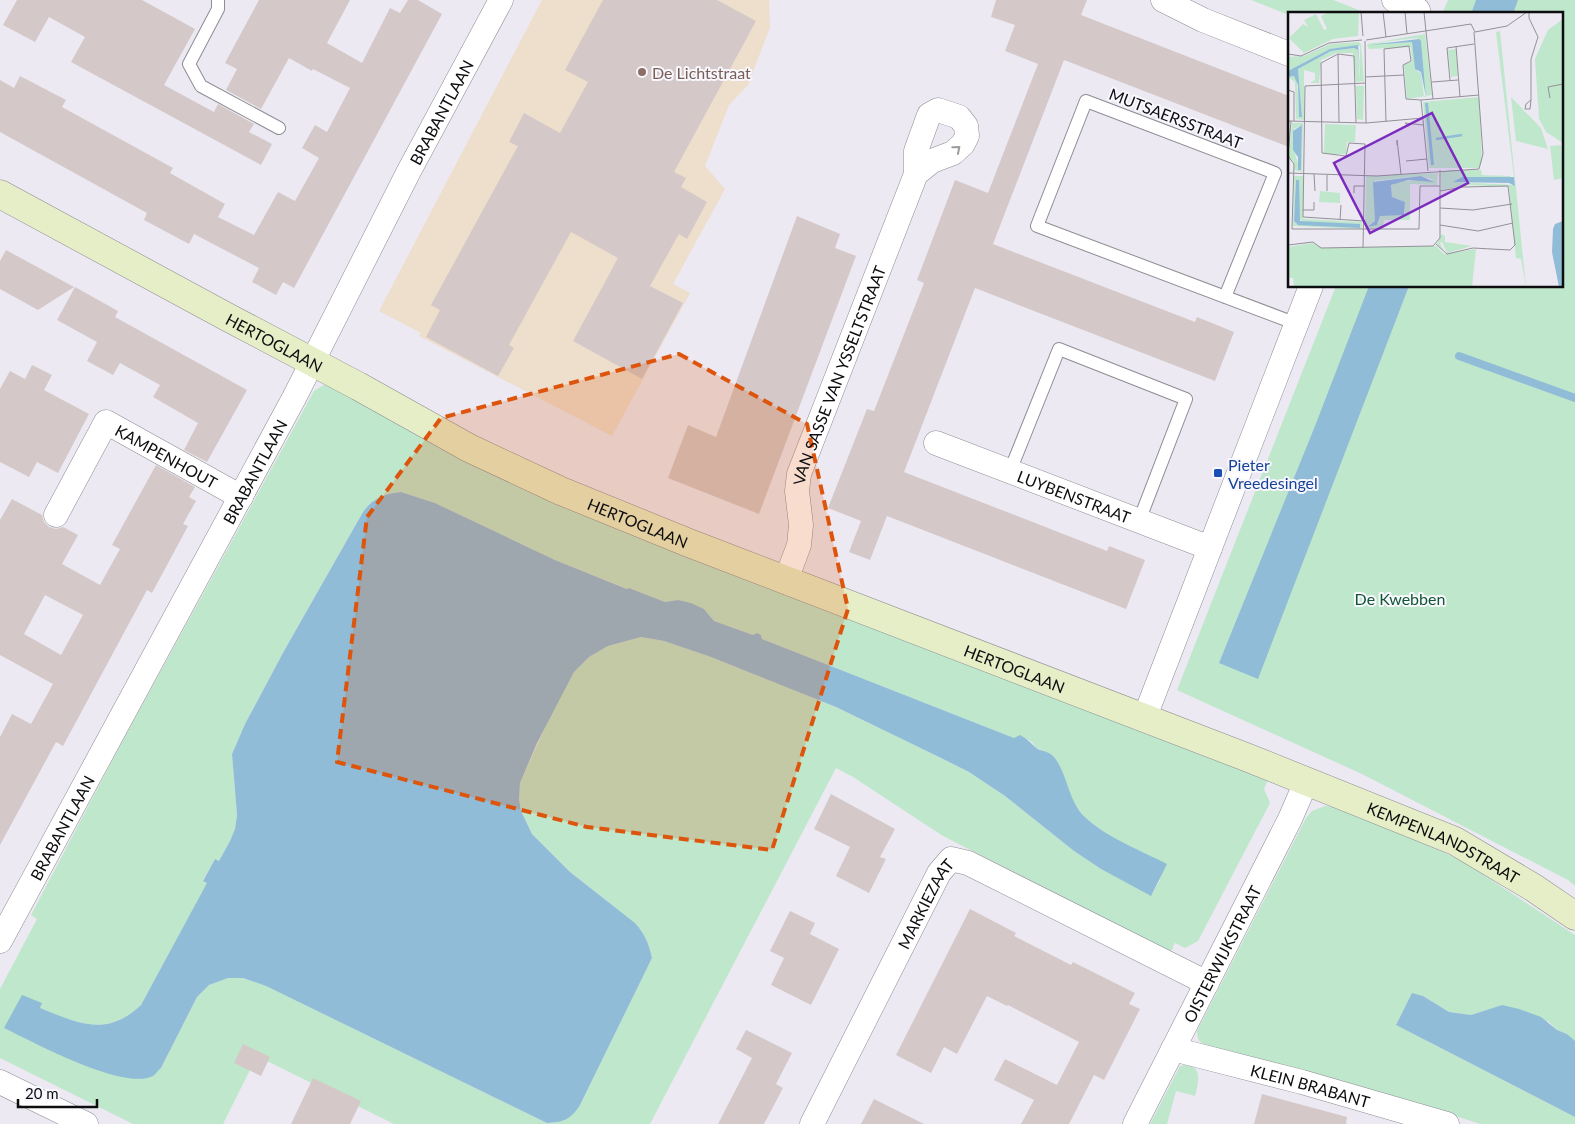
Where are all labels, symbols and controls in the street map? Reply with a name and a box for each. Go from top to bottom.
inset map [1288,12,1562,288]
street label: BRABANTLAAN [405,56,477,168]
place label: De Lichtstraat [652,63,751,82]
marker: De Lichtstraat [636,66,648,78]
street label: MUTSAERSSTRAAT [1107,84,1246,152]
one-way arrow [951,145,960,154]
street label: VAN SASSE VAN YSSELTSTRAAT [788,262,889,486]
street label: HERTOGLAAN [223,309,326,375]
street label: BRABANTLAAN [218,416,290,527]
street label: KAMPENHOUT [112,420,221,492]
place label: Pieter Vreedesingel [1228,455,1318,492]
street label: LUYBENSTRAAT [1015,466,1134,526]
marker: Pieter Vreedesingel [1212,467,1224,479]
street label: HERTOGLAAN [585,493,691,551]
park label: De Kwebben [1355,589,1445,608]
street label: HERTOGLAAN [961,640,1068,696]
street label: BRABANTLAAN [25,772,97,883]
street label: KEMPENLANDSTRAAT [1364,797,1524,887]
street label: MARKIEZAAT [893,854,957,951]
street label: OISTERWIJKSTRAAT [1179,882,1264,1025]
street label: KLEIN BRABANT [1249,1060,1373,1111]
scale bar [18,1076,96,1108]
text: 20 m [25,1084,59,1102]

